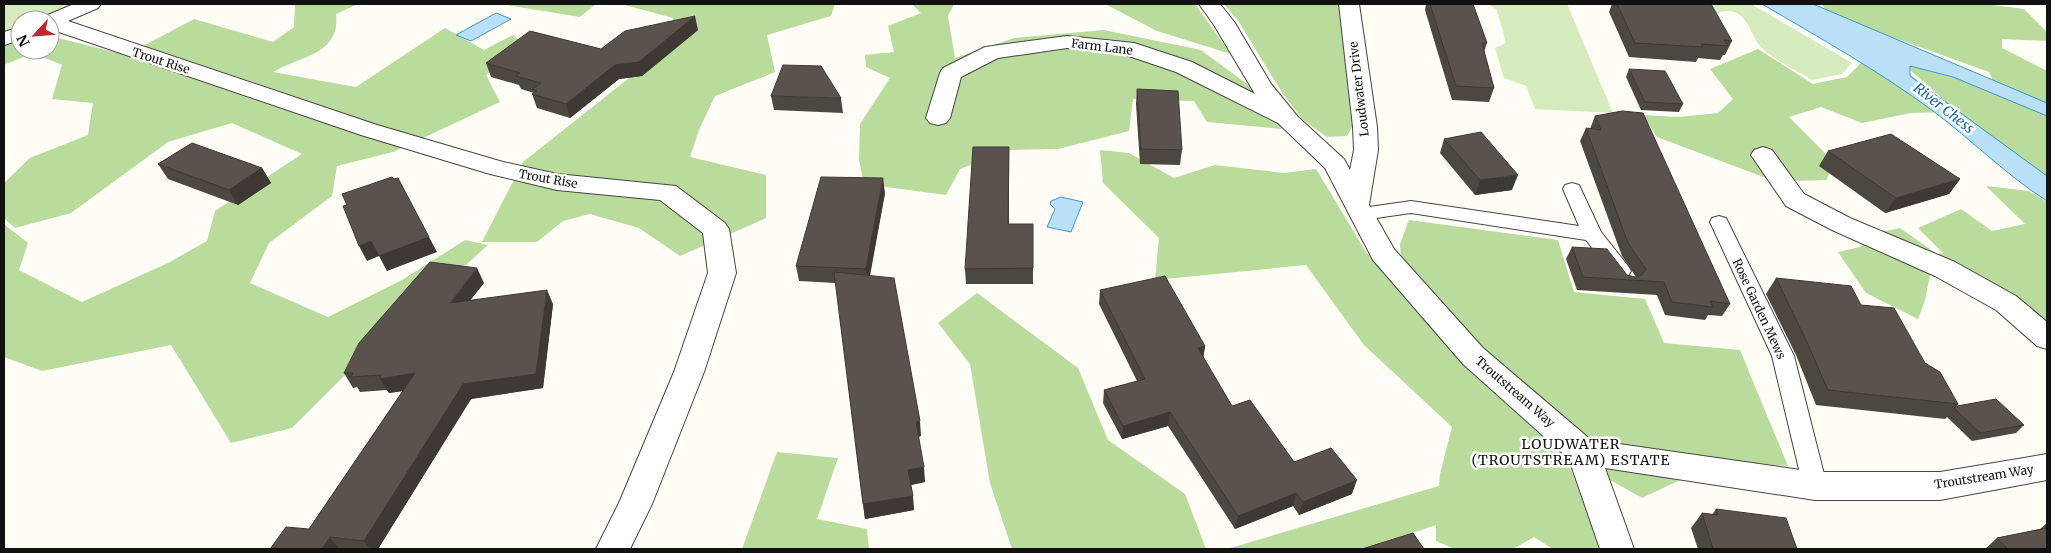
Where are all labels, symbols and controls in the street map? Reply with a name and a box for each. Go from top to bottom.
north arrow [10,10,60,60]
text: N [13,32,34,50]
street label: Farm Lane [1070,35,1134,58]
street label: Loudwater Drive [1345,41,1372,138]
street label: Trout Rise [130,44,192,77]
water label: River Chess [1910,79,1978,137]
street label: Trout Rise [517,166,579,191]
street label: Rose Garden Mews [1730,256,1789,361]
street label: Troutstream Way [1473,353,1558,430]
district label: LOUDWATER (TROUTSTREAM) ESTATE [1472,435,1670,469]
street label: Troutstream Way [1933,461,2035,492]

